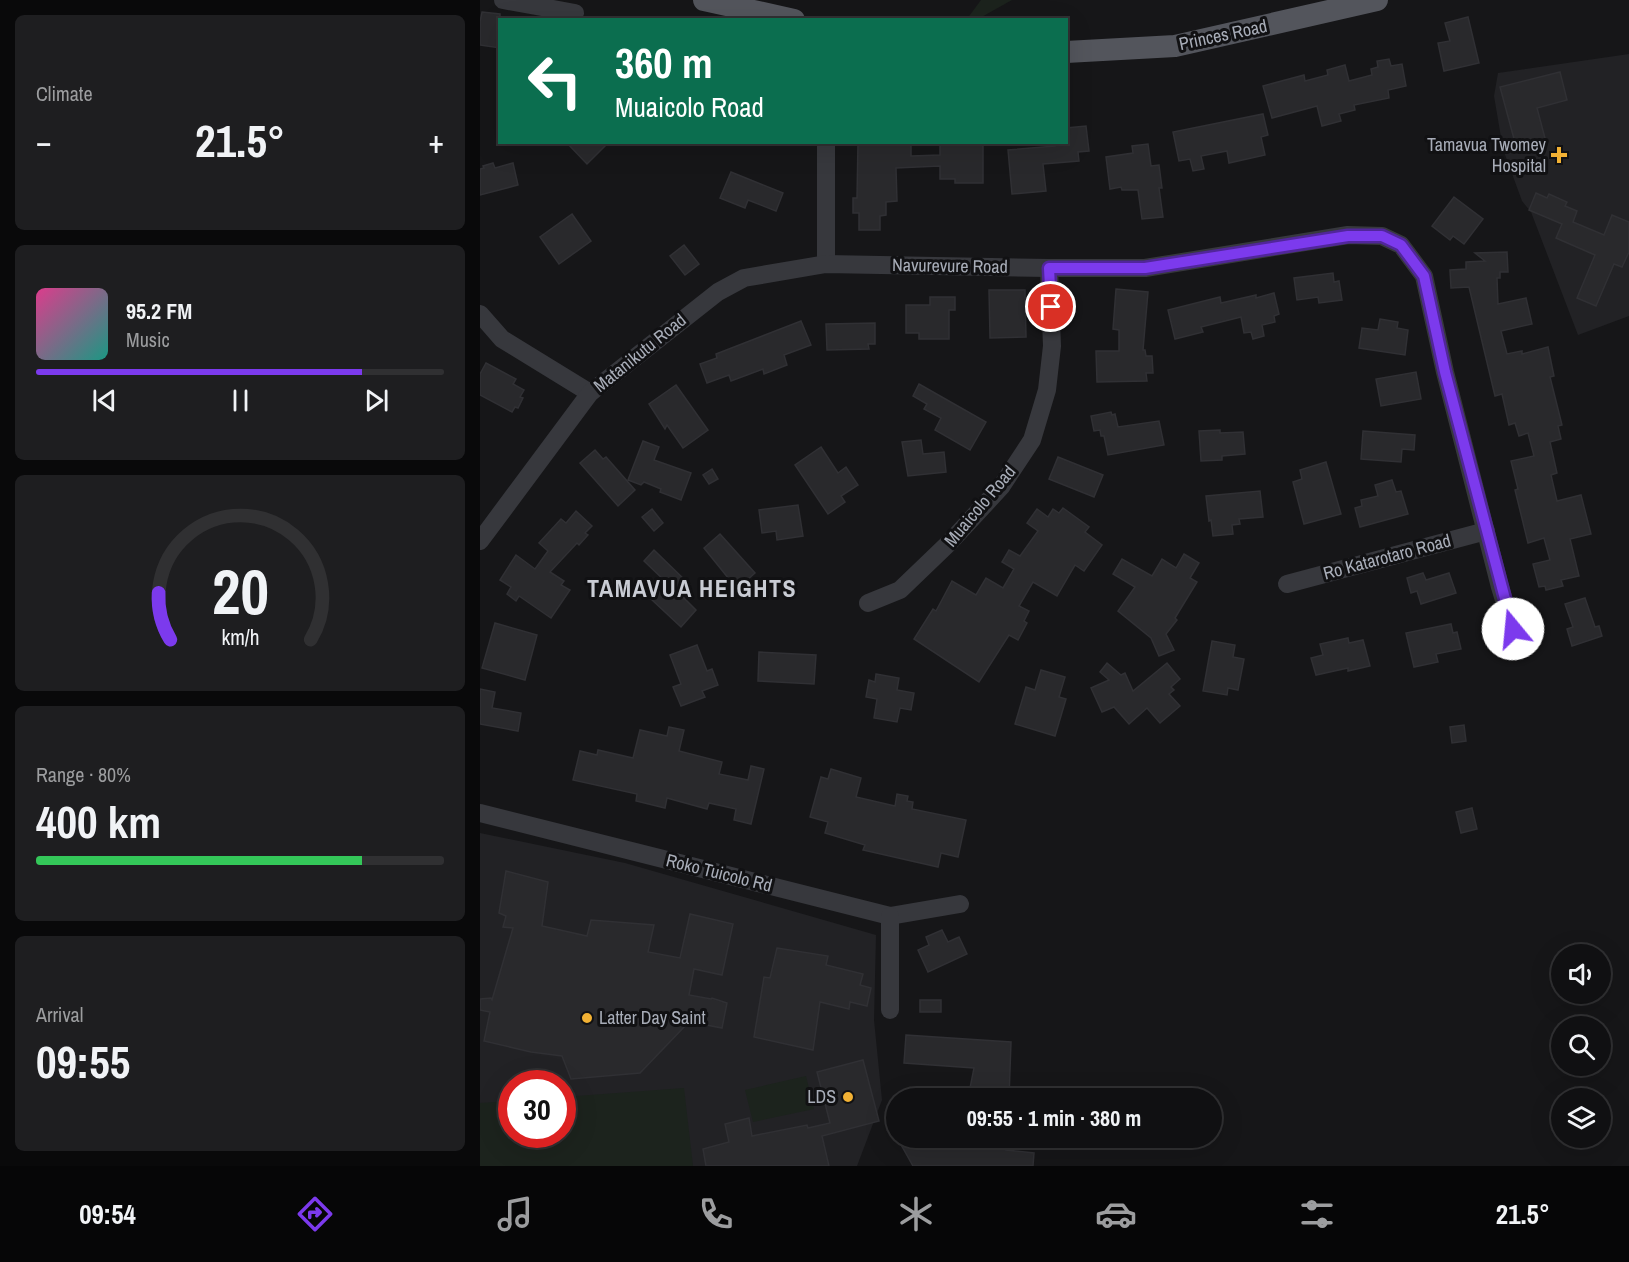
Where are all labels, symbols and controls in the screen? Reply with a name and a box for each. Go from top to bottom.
street label: Princes Road [1177,13,1269,56]
text: 360 m [615,35,713,91]
icon: left [516,42,594,120]
text: Climate [36,80,93,107]
text: Muaicolo Road [615,89,764,125]
text: 21.5° [195,110,285,171]
text: − [36,119,52,163]
text: + [428,119,444,163]
place label: Tamavua Twomey Hospital [1427,132,1547,178]
marker: Tamavua Twomey Hospital [1550,146,1568,164]
street label: Navurevure Road [892,252,1008,279]
pin [1025,281,1076,332]
icon: arrive [1034,290,1067,323]
text: 95.2 FM [126,296,192,326]
street label: Matanikutu Road [588,308,691,398]
text: Music [126,326,170,353]
icon: previous [88,384,121,417]
icon: pause [224,384,257,417]
icon: next [360,384,393,417]
street label: Muaicolo Road [938,460,1021,552]
street label: Ro Katarotaro Road [1320,527,1454,586]
text: 20 [212,549,268,633]
district label: TAMAVUA HEIGHTS [587,572,797,604]
position arrow [1481,597,1545,661]
text: km/h [221,623,259,652]
text: Range · 80% [36,761,131,788]
text: 400 km [36,791,161,852]
street label: Roko Tuicolo Rd [663,847,775,898]
map controls [1551,944,1611,1148]
button: sound [1551,944,1611,1004]
text: Arrival [36,1001,83,1028]
place label: Latter Day Saint [599,1005,706,1030]
marker: Latter Day Saint [580,1011,594,1025]
button: search [1551,1016,1611,1076]
text: 09:55 [36,1031,130,1092]
speed limit sign: 30 [498,1070,576,1148]
place label: LDS [807,1084,836,1109]
button: layers [1551,1088,1611,1148]
marker: LDS [841,1090,855,1104]
text: 09:55 · 1 min · 380 m [967,1103,1141,1133]
icon: directions [294,1193,336,1235]
icon: music [494,1193,536,1235]
icon: phone [695,1193,737,1235]
icon: climate [895,1193,937,1235]
icon: car [1095,1193,1137,1235]
icon: filters [1296,1193,1338,1235]
text: 09:54 [79,1196,136,1232]
text: 21.5° [1496,1196,1550,1232]

